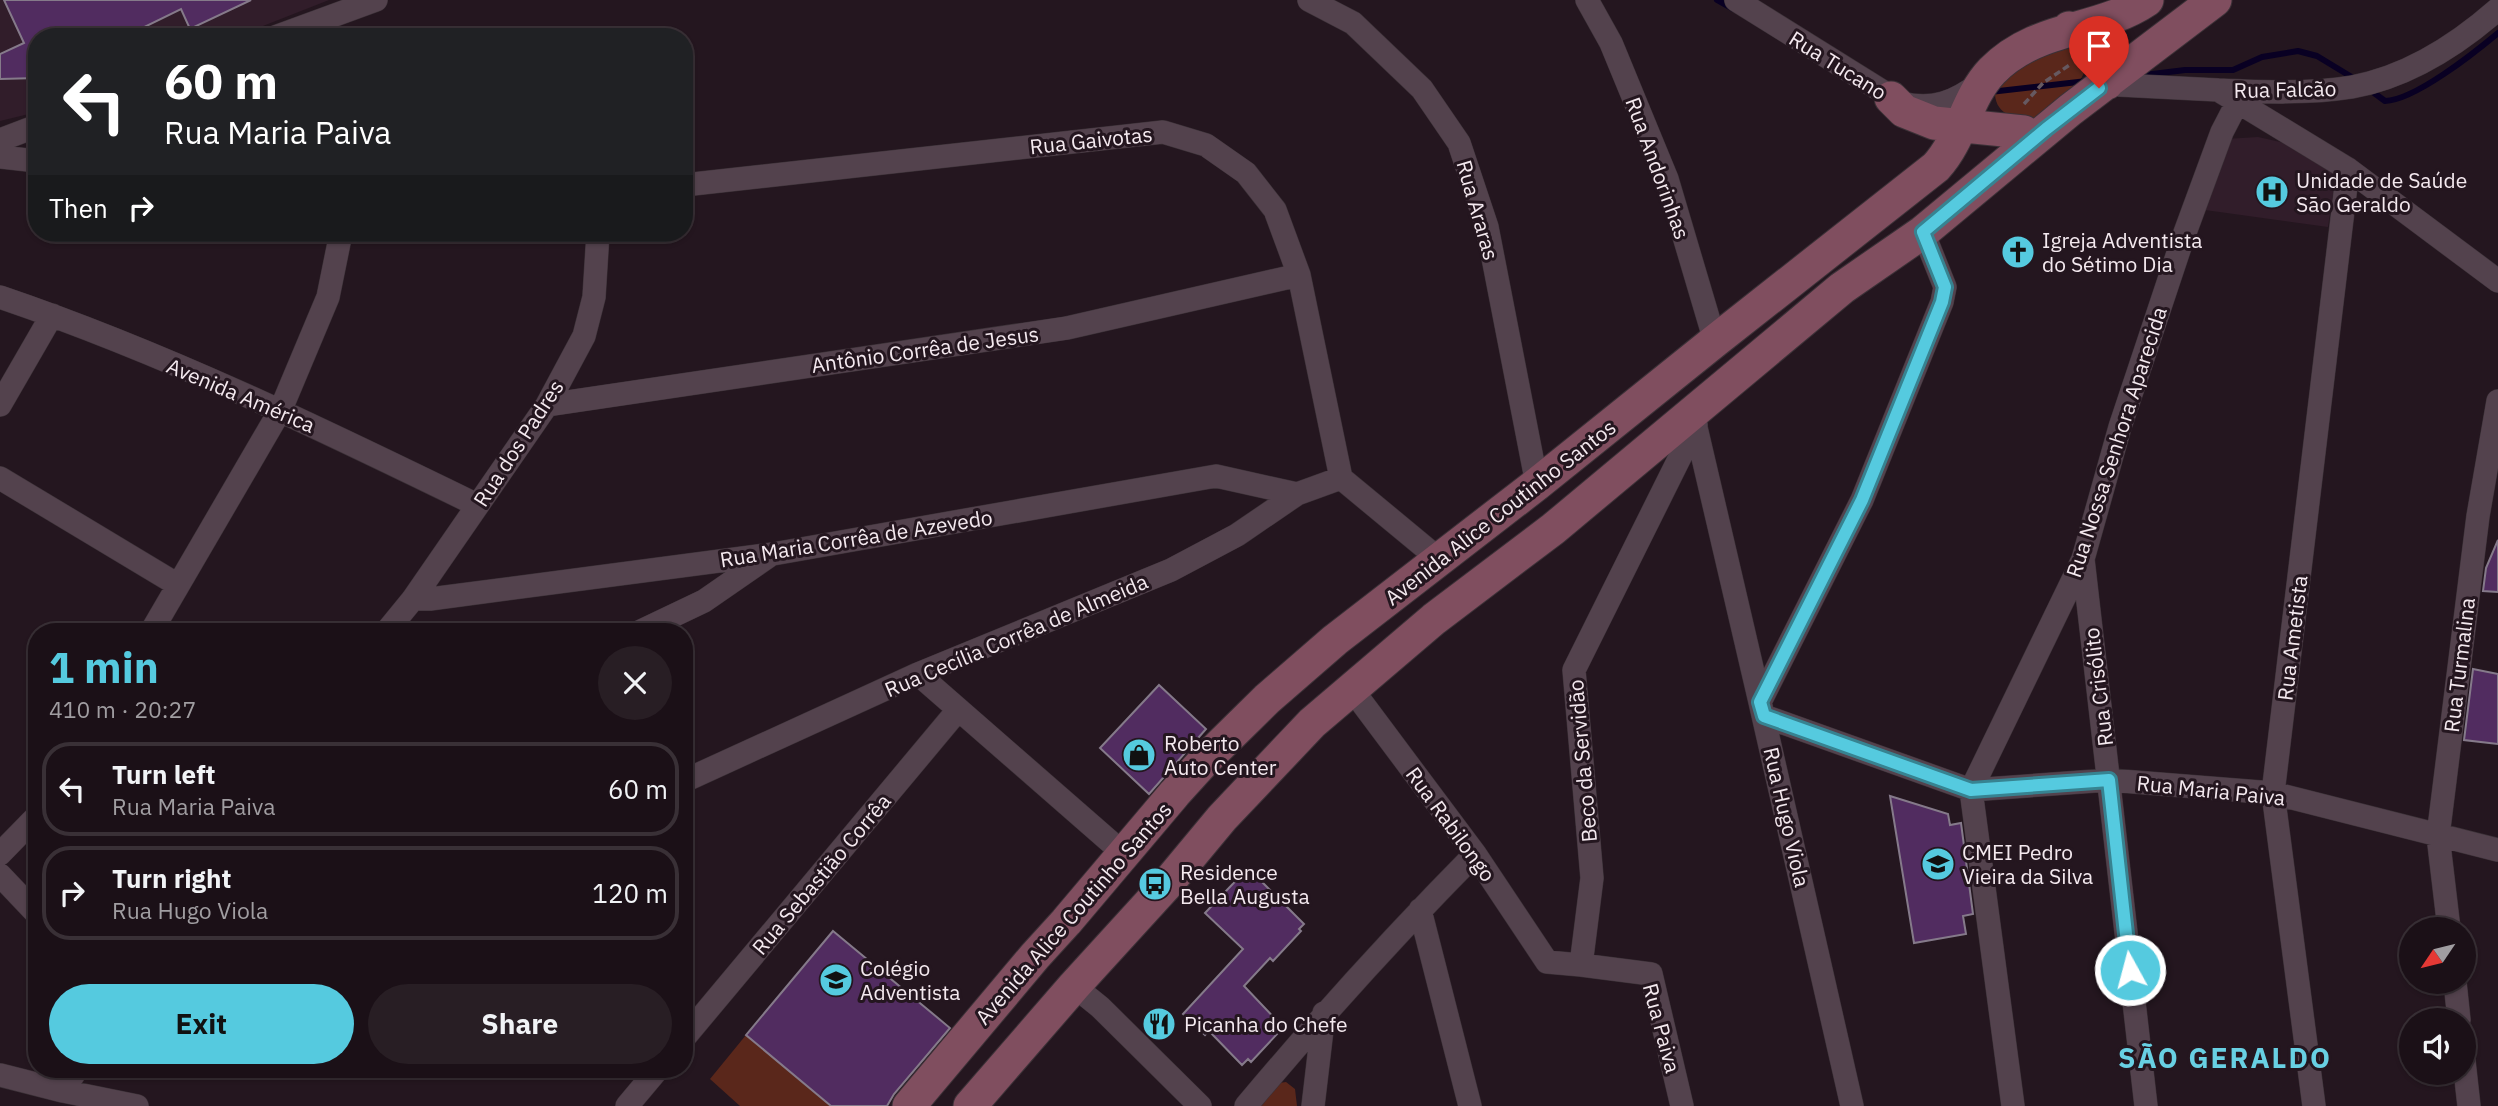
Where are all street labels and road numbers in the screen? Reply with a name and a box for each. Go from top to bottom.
street label: Rua Tucano [1784,24,1892,106]
street label: Rua Falcão [2233,74,2337,104]
street label: Rua Andorinhas [1619,93,1697,243]
street label: Rua Gaivotas [1028,120,1154,160]
street label: Rua Araras [1450,157,1506,263]
street label: Rua Nossa Senhora Aparecida [2059,303,2173,581]
street label: Antônio Corrêa de Jesus [809,319,1041,379]
street label: Avenida América [163,351,319,439]
street label: Rua dos Padres [467,374,569,512]
street label: Avenida Alice Coutinho Santos [1379,413,1621,611]
street label: Rua Maria Corrêa de Azevedo [718,503,994,573]
street label: Rua Cecília Corrêa de Almeida [880,567,1152,703]
street label: Rua Ametista [2270,574,2314,702]
street label: Rua Turmalina [2437,596,2481,734]
street label: Rua Crisólito [2077,626,2119,748]
street label: Beco da Servidão [1561,679,1603,843]
street label: Rua Hugo Viola [1757,744,1817,890]
street label: Rua Rabilongo [1400,761,1502,887]
street label: Rua Maria Paiva [2135,768,2287,812]
street label: Rua Sebastião Corrêa [745,788,897,960]
street label: Avenida Alice Coutinho Santos [969,796,1177,1030]
street label: Rua Paiva [1637,980,1687,1076]

